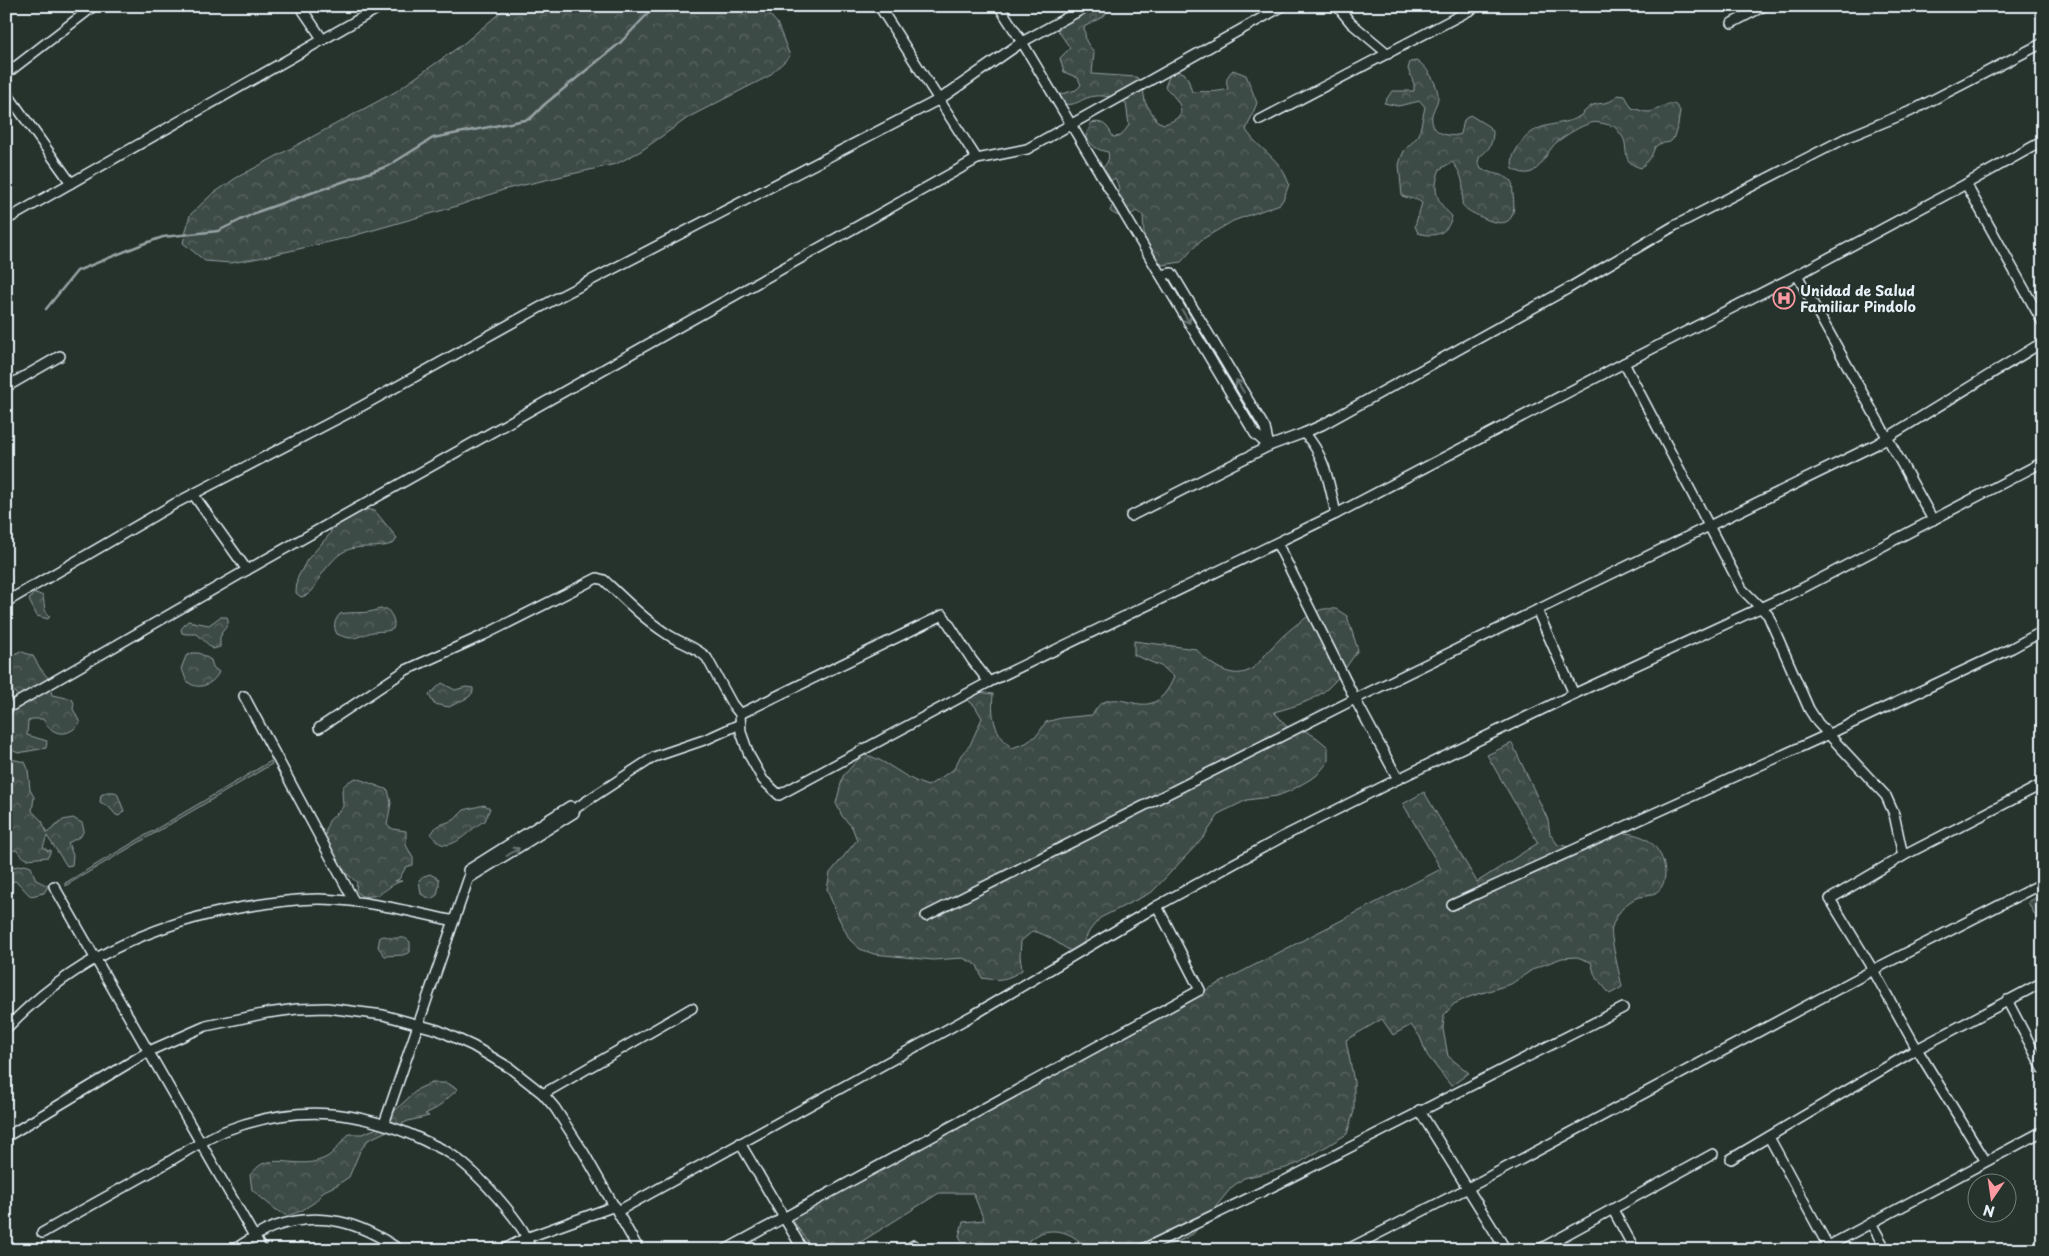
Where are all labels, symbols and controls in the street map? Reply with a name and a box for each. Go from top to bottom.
place label: Unidad de Salud Familiar Pindolo [1800,280,1916,317]
hospital icon: Unidad de Salud Familiar Pindolo [1772,286,1796,310]
one-way arrow [1181,309,1191,323]
one-way arrow [1234,379,1244,393]
one-way arrow [505,846,519,856]
north arrow [1966,1174,2016,1224]
text: N [1981,1200,1997,1223]

